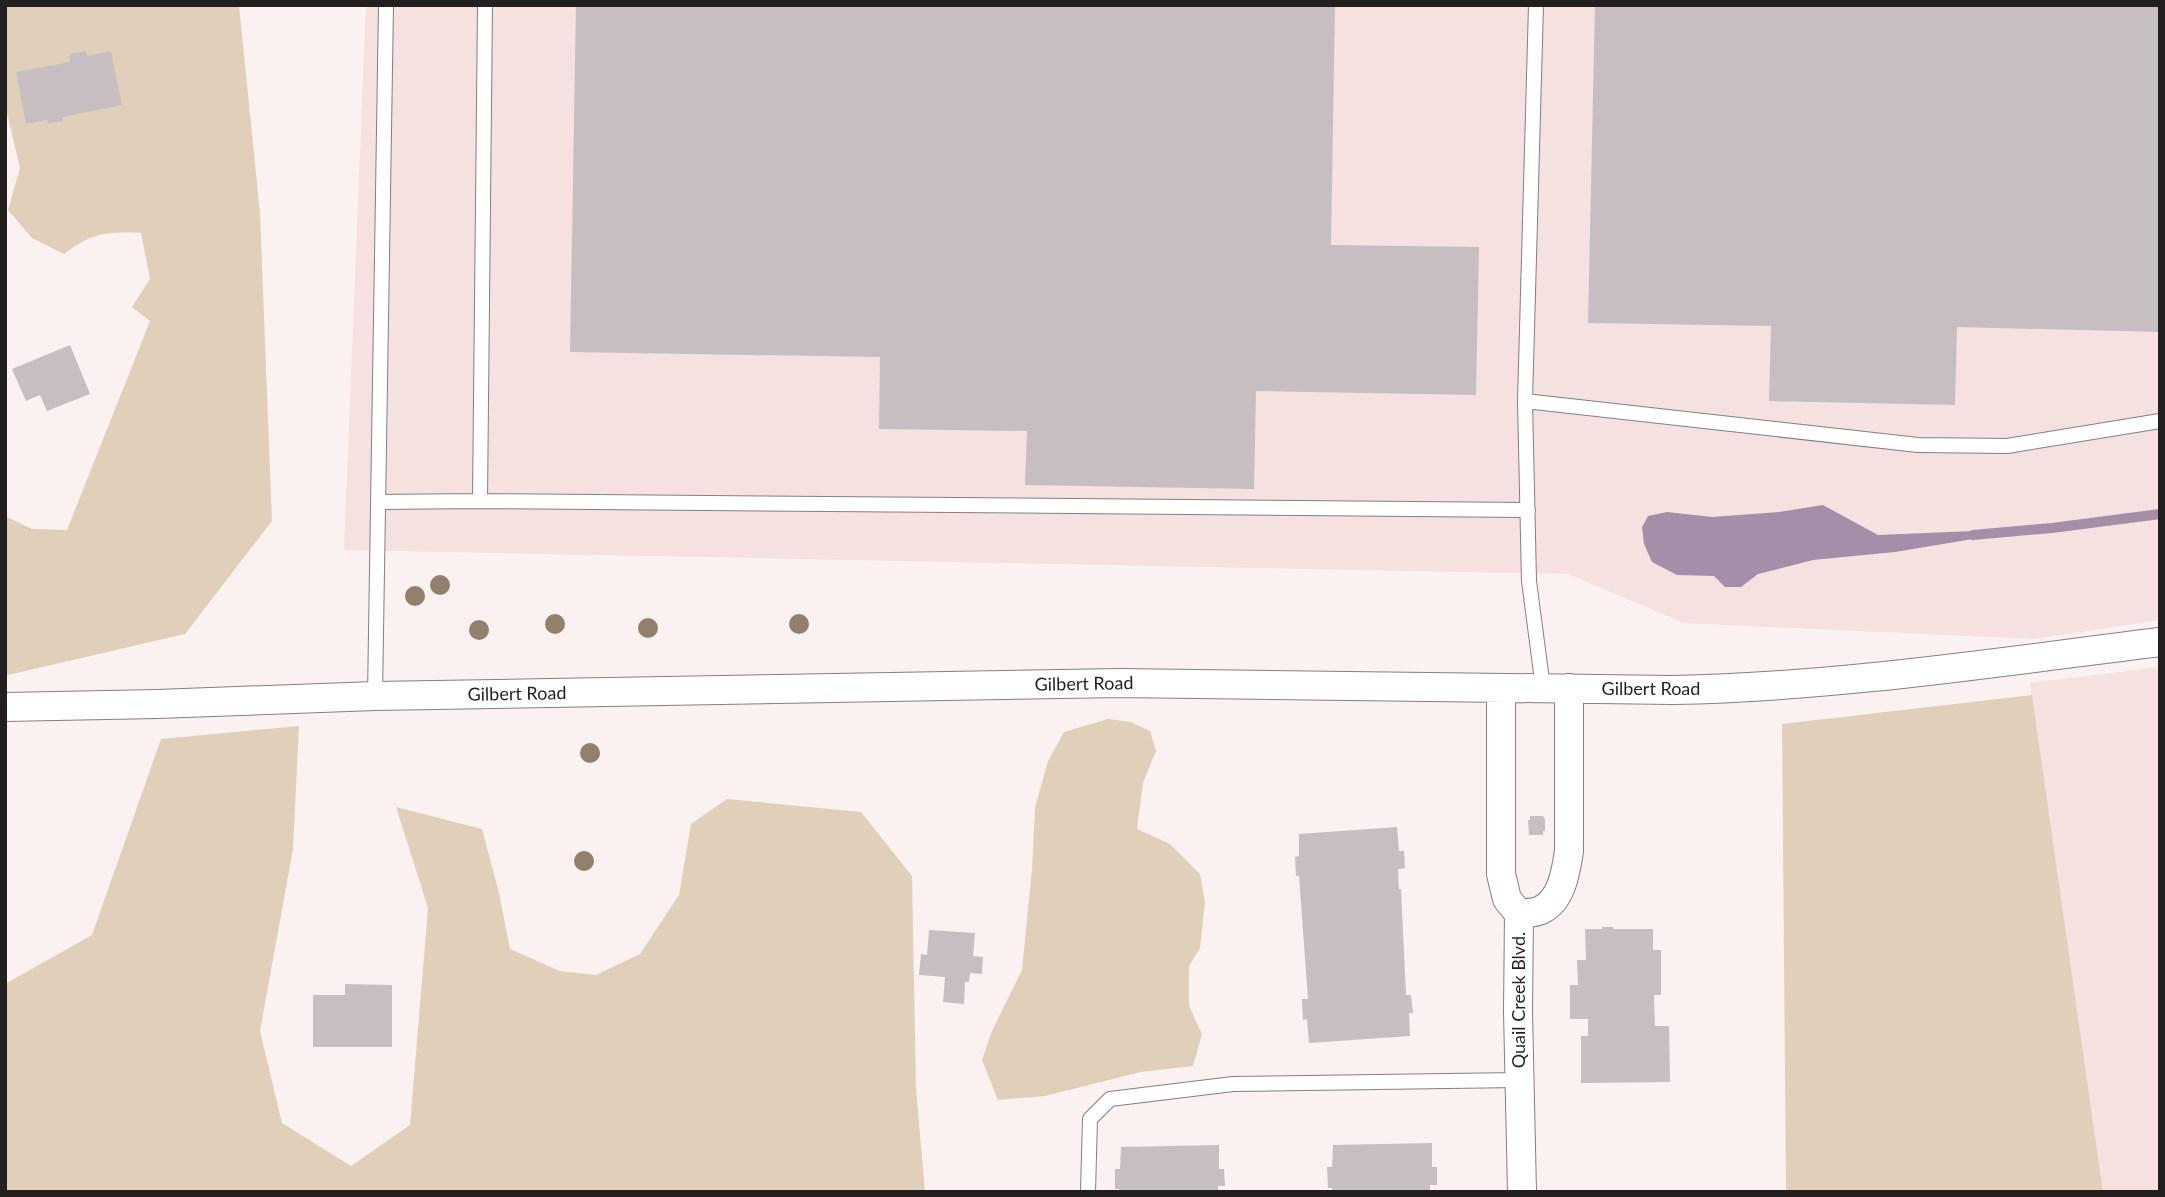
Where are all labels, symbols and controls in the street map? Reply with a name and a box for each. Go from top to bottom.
street label: Gilbert Road [1034,671,1134,695]
street label: Gilbert Road [1602,677,1700,699]
street label: Gilbert Road [467,681,567,705]
street label: Quail Creek Blvd. [1507,932,1529,1068]

